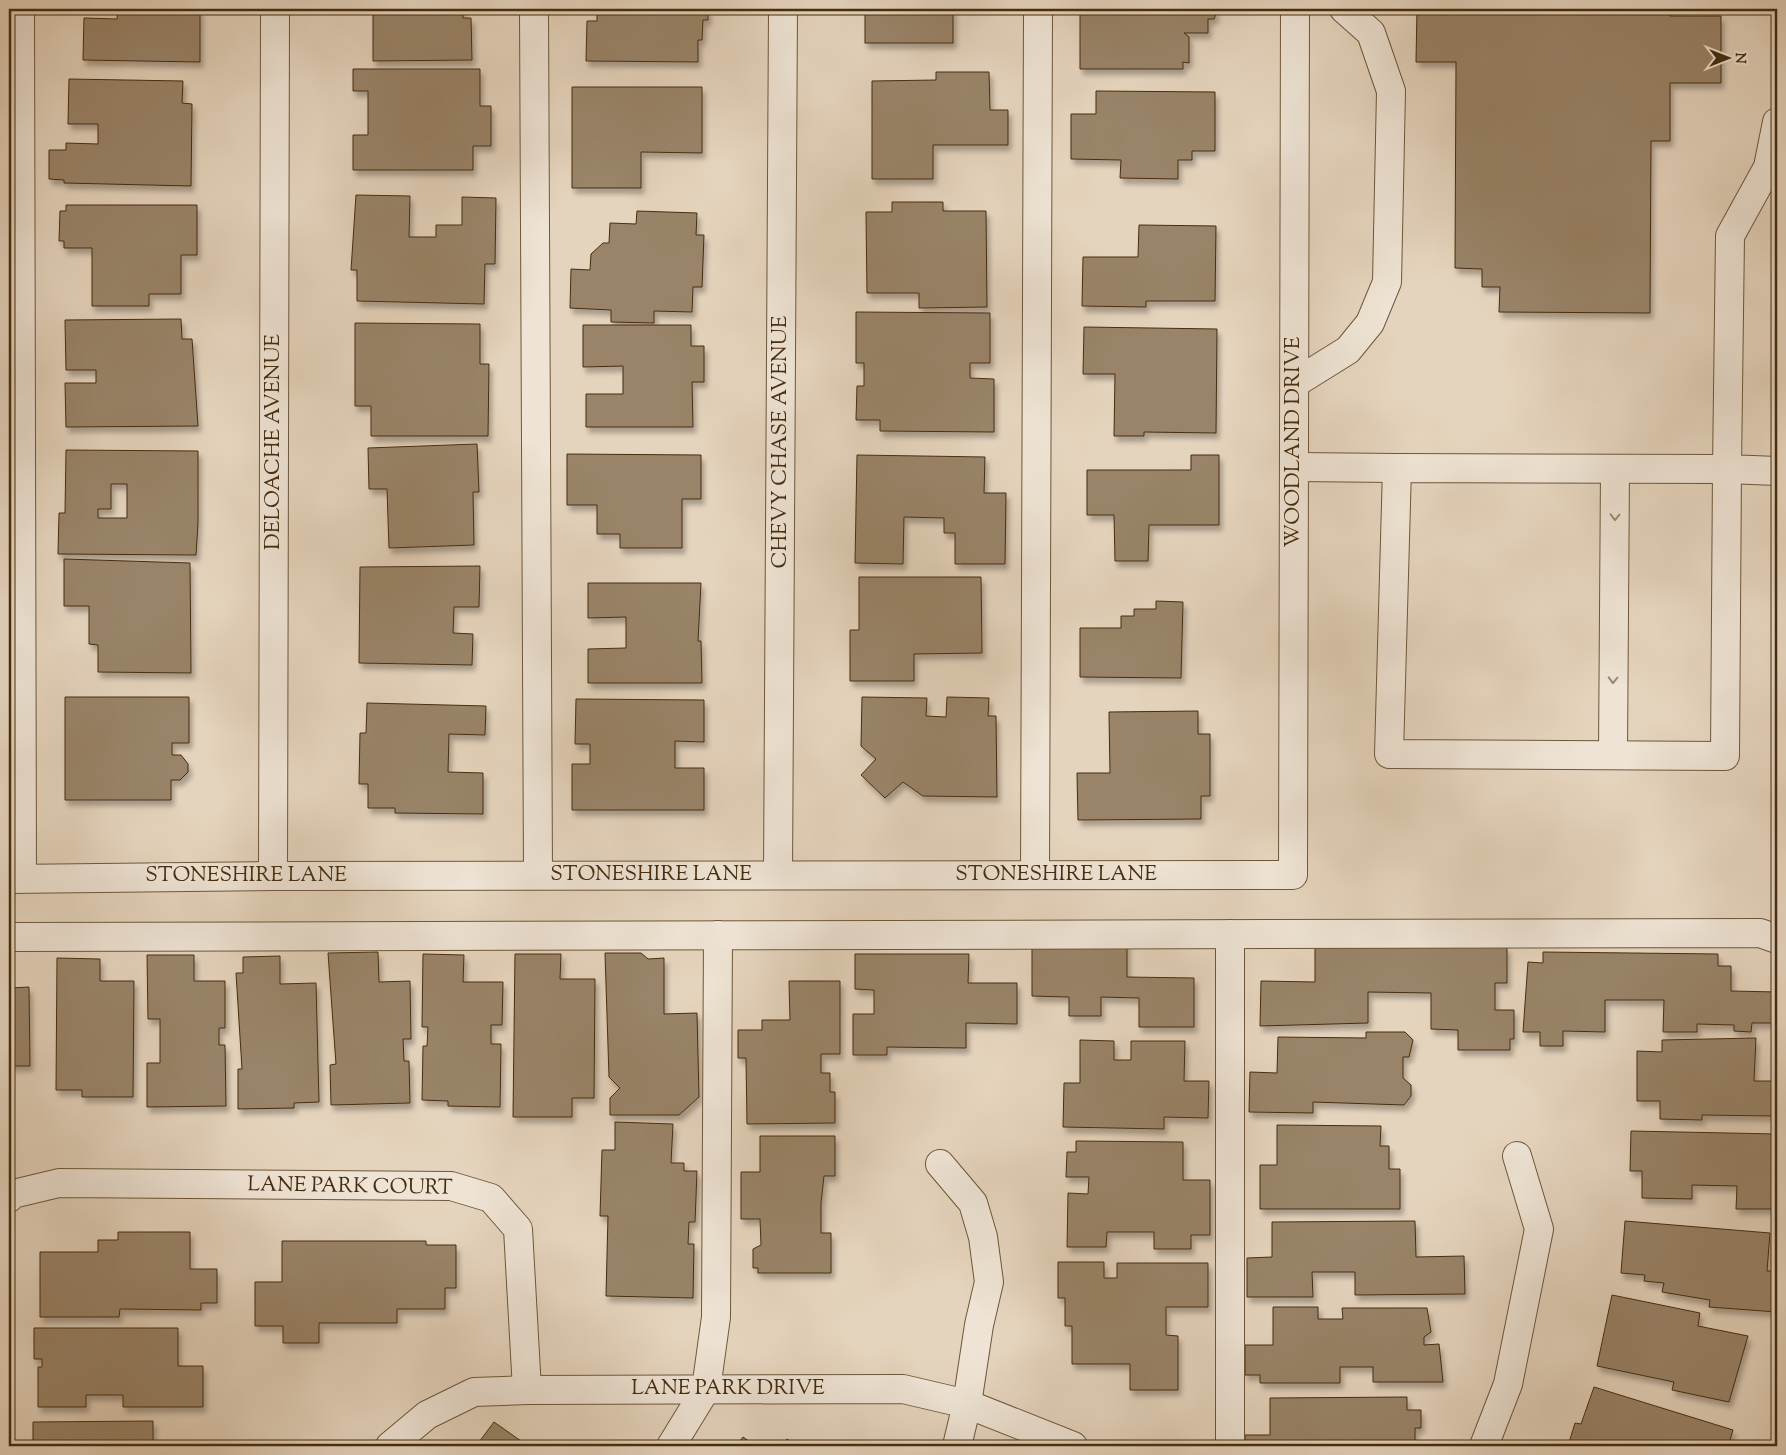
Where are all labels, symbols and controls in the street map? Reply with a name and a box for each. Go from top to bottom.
north arrow [1704,32,1754,82]
text: N [1729,52,1749,64]
street label: CHEVY CHASE AVENUE [766,315,796,568]
street label: DELOACHE AVENUE [259,334,289,550]
street label: WOODLAND DRIVE [1279,336,1309,548]
one-way arrow [1610,514,1620,522]
one-way arrow [1608,676,1619,684]
street label: STONESHIRE LANE [550,860,752,890]
street label: STONESHIRE LANE [955,860,1157,890]
street label: STONESHIRE LANE [145,861,347,891]
street label: LANE PARK COURT [247,1170,453,1204]
street label: LANE PARK DRIVE [631,1374,825,1404]

